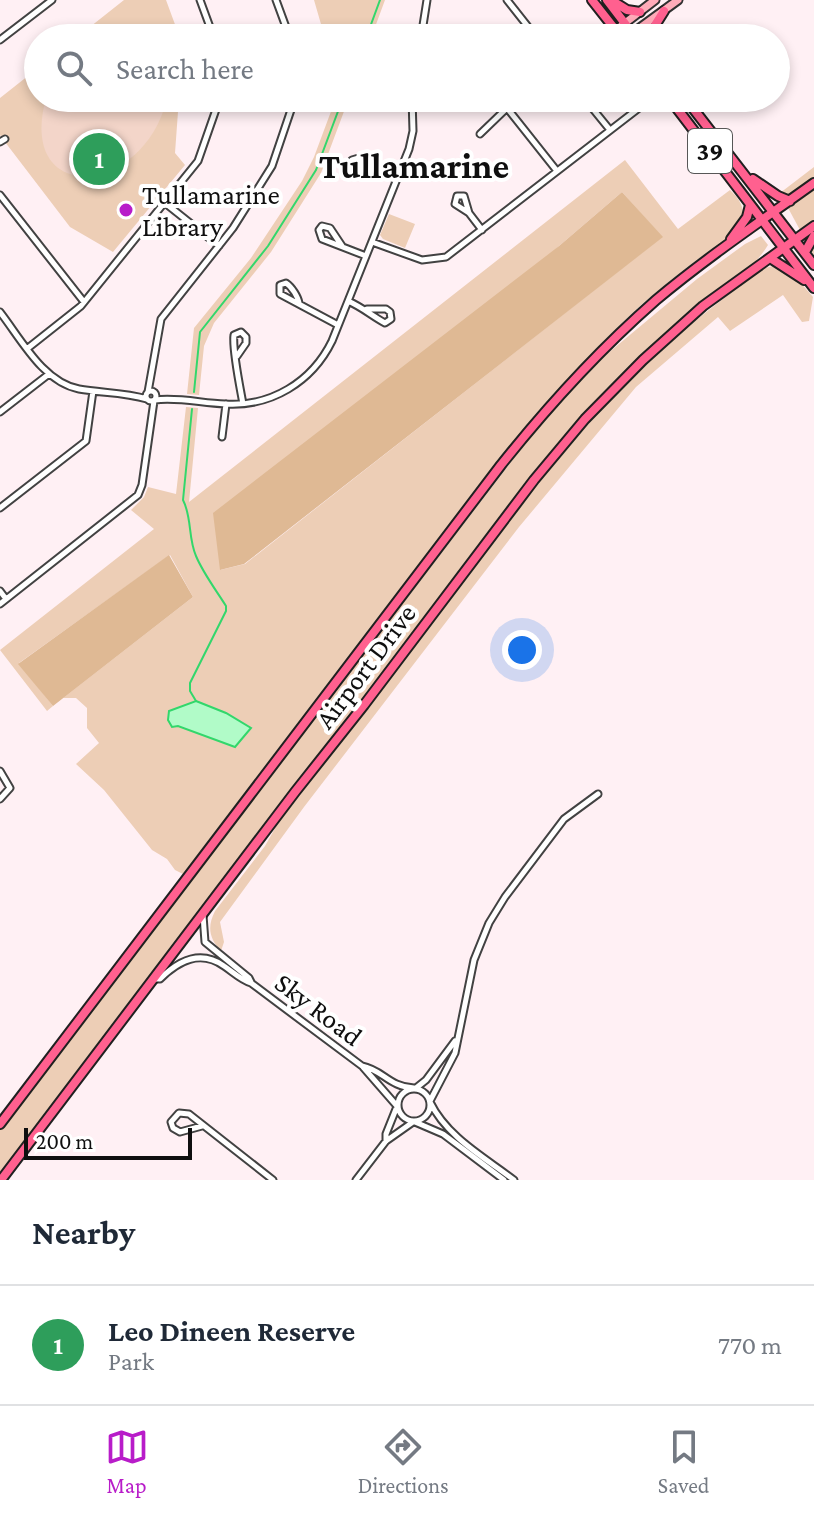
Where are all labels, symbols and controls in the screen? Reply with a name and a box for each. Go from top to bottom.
search box [24,24,790,112]
icon: search [52,46,96,90]
text: Search here [116,52,254,85]
pin: 1 [73,129,125,189]
road number: 39 [688,129,732,173]
district label: Tullamarine [319,146,509,186]
place label: Tullamarine Library [142,179,280,242]
marker: Tullamarine Library [117,201,135,219]
street label: Airport Drive [309,598,422,734]
your location [502,630,542,670]
street label: Sky Road [269,967,369,1052]
scale bar [24,1124,192,1160]
text: 200 m [36,1129,93,1154]
text: Nearby [32,1214,135,1251]
text: Leo Dineen Reserve [108,1314,355,1347]
text: 1 [53,1331,63,1360]
text: 770 m [718,1331,782,1360]
text: Park [108,1347,154,1376]
tab: Map [105,1425,149,1498]
tab: Directions [358,1425,449,1498]
tab: Saved [658,1425,709,1498]

